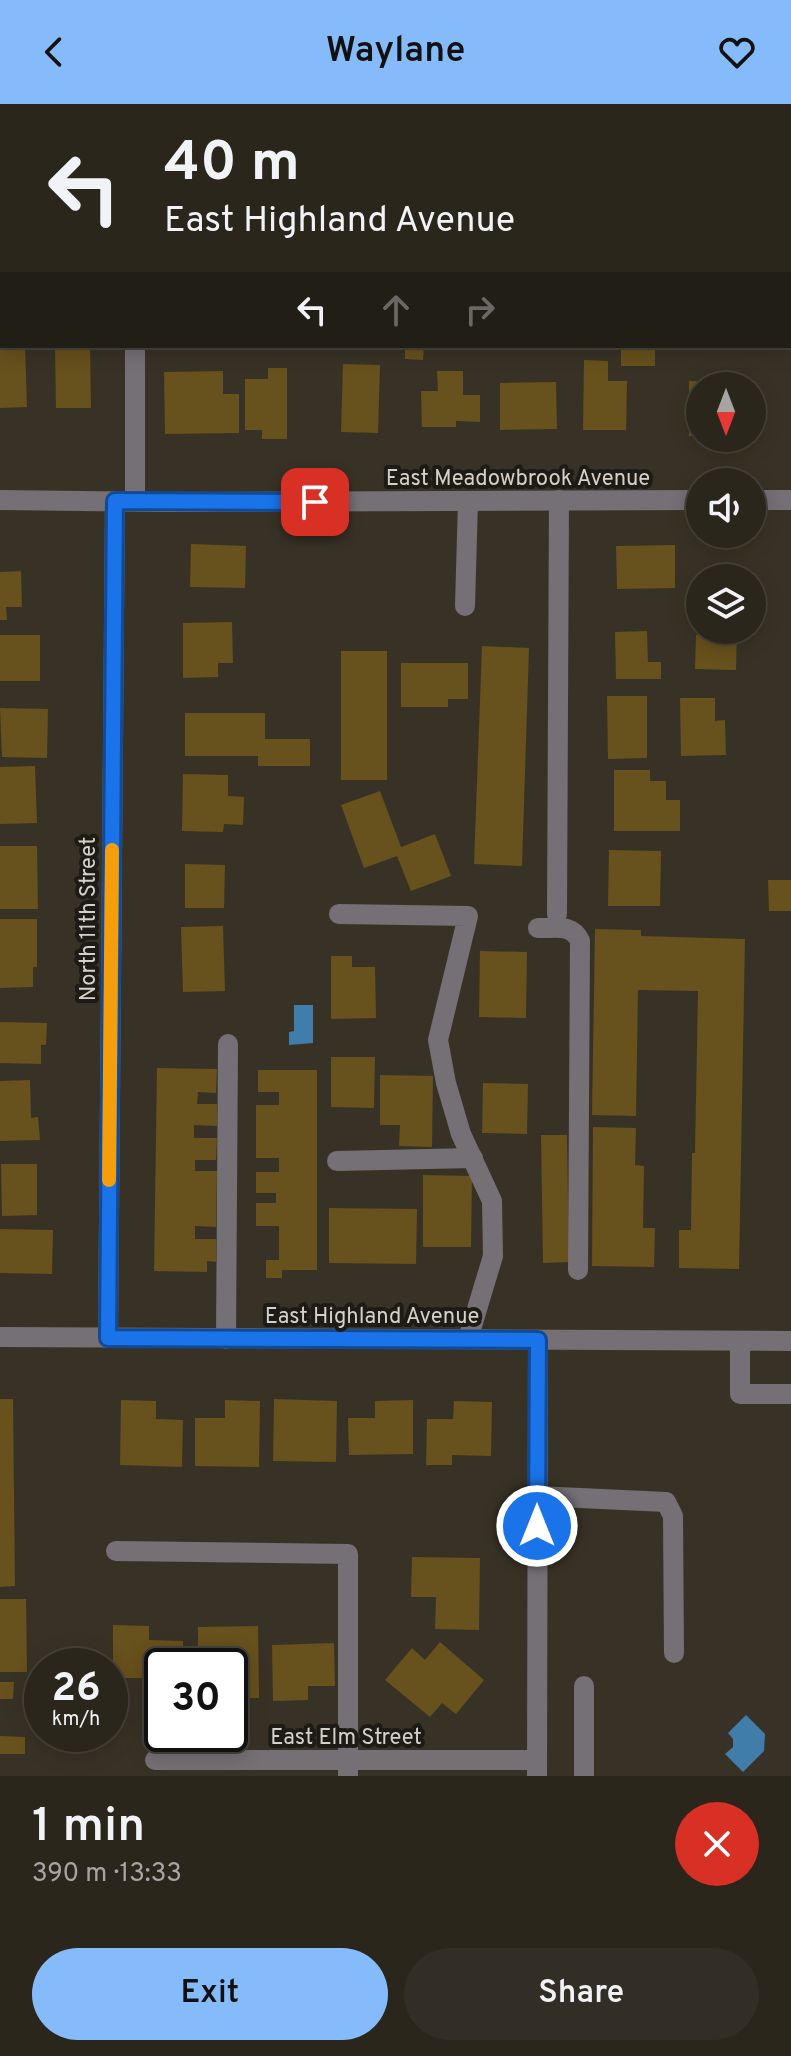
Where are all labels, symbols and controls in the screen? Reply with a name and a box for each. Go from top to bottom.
text: Waylane [326,29,465,75]
icon: back [32,30,76,74]
icon: heart [715,30,759,74]
text: 40 m [164,130,300,200]
icon: left [32,136,136,240]
text: East Highland Avenue [164,199,515,245]
icon: left [290,288,334,332]
icon: ahead [374,288,418,332]
icon: right [458,288,502,332]
north arrow [686,372,766,452]
map controls [686,372,766,644]
street label: East Meadowbrook Avenue [386,466,650,493]
pin [281,468,349,536]
button: sound [686,468,766,548]
icon: arrive [293,480,337,524]
button: layers [686,564,766,644]
street label: North 11th Street [76,837,103,1001]
street label: East Highland Avenue [265,1304,479,1331]
position arrow [495,1484,579,1568]
speed limit sign: 30 [144,1648,248,1752]
text: 26 [51,1665,101,1715]
text: km/h [52,1707,100,1733]
street label: East Elm Street [270,1725,422,1752]
text: 1 min [32,1798,145,1858]
button: close [675,1802,759,1886]
text: 390 m · 13:33 [32,1858,182,1891]
button: Exit [32,1948,388,2040]
button: Share [404,1948,759,2040]

